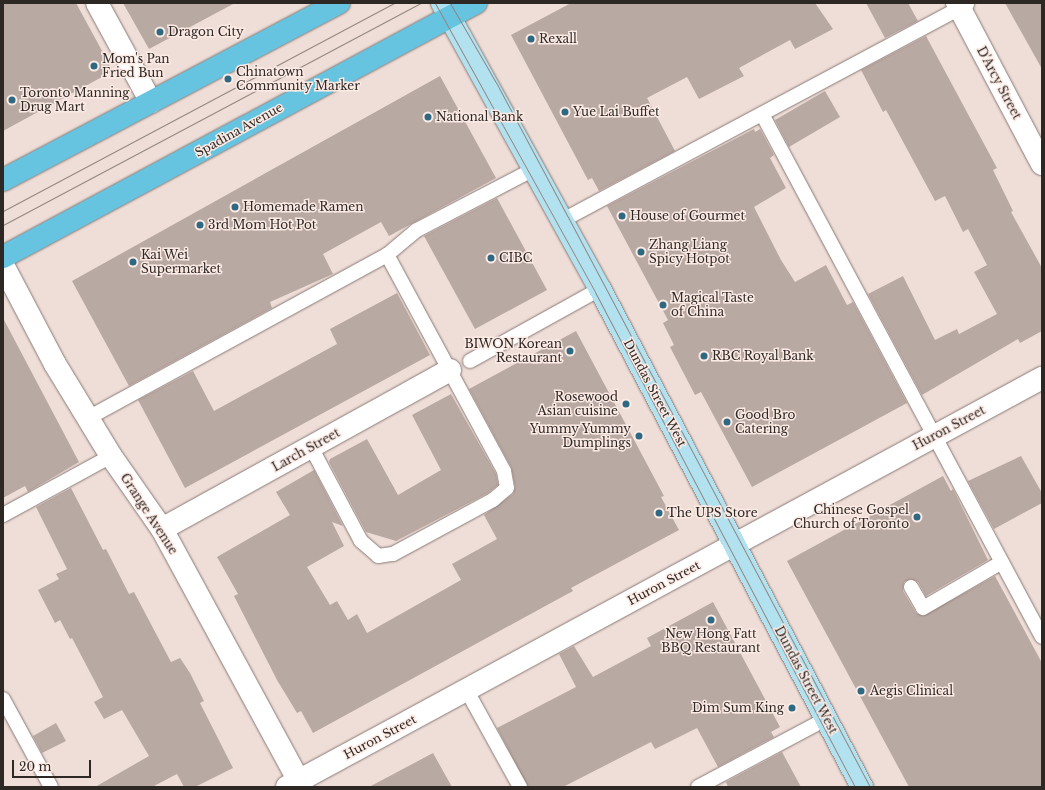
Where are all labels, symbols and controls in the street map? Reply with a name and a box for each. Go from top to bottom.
place label: Dragon City [168,25,244,39]
marker: Dragon City [155,27,165,37]
place label: Rexall [539,32,577,46]
marker: Rexall [526,34,536,44]
street label: D'Arcy Street [974,44,1024,122]
place label: Mom's Pan Fried Bun [102,52,170,80]
marker: Mom's Pan Fried Bun [89,61,99,71]
place label: Chinatown Community Marker [236,65,360,93]
marker: Chinatown Community Marker [223,74,233,84]
place label: Toronto Manning Drug Mart [20,86,129,114]
marker: Toronto Manning Drug Mart [7,95,17,105]
street label: Spadina Avenue [192,100,286,160]
place label: Yue Lai Buffet [573,105,660,119]
marker: Yue Lai Buffet [560,107,570,117]
place label: National Bank [436,110,523,124]
marker: National Bank [423,112,433,122]
place label: Homemade Ramen [243,200,363,214]
marker: Homemade Ramen [230,202,240,212]
place label: House of Gourmet [630,209,745,223]
marker: House of Gourmet [617,211,627,221]
place label: 3rd Mom Hot Pot [208,218,316,232]
marker: 3rd Mom Hot Pot [195,220,205,230]
place label: Zhang Liang Spicy Hotpot [649,238,730,266]
marker: Zhang Liang Spicy Hotpot [636,247,646,257]
place label: Kai Wei Supermarket [141,248,221,276]
place label: CIBC [499,251,532,265]
marker: CIBC [486,253,496,263]
marker: Kai Wei Supermarket [128,257,138,267]
place label: Magical Taste of China [671,291,754,319]
marker: Magical Taste of China [658,300,668,310]
place label: BIWON Korean Restaurant [464,337,562,365]
street label: Dundas Street West [620,337,690,449]
marker: BIWON Korean Restaurant [565,346,575,356]
place label: RBC Royal Bank [712,349,814,363]
marker: RBC Royal Bank [699,351,709,361]
place label: Rosewood Asian cuisine [538,390,618,418]
marker: Rosewood Asian cuisine [621,399,631,409]
street label: Huron Street [910,403,988,453]
place label: Good Bro Catering [735,408,795,436]
marker: Good Bro Catering [722,417,732,427]
place label: Yummy Yummy Dumplings [529,422,631,450]
street label: Larch Street [270,425,342,475]
marker: Yummy Yummy Dumplings [634,431,644,441]
street label: Grange Avenue [117,471,181,557]
place label: Chinese Gospel Church of Toronto [793,503,909,531]
place label: The UPS Store [667,506,758,520]
marker: The UPS Store [654,508,664,518]
marker: Chinese Gospel Church of Toronto [912,512,922,522]
street label: Huron Street [625,558,703,608]
marker: New Hong Fatt BBQ Restaurant [706,615,716,625]
street label: Dundas Street West [771,624,841,736]
place label: New Hong Fatt BBQ Restaurant [661,627,761,655]
place label: Aegis Clinical [870,684,953,698]
marker: Aegis Clinical [855,685,867,697]
place label: Dim Sum King [692,701,784,715]
marker: Dim Sum King [787,703,797,713]
street label: Huron Street [341,712,419,762]
scale bar [14,752,93,778]
text: 20 m [19,759,51,774]

